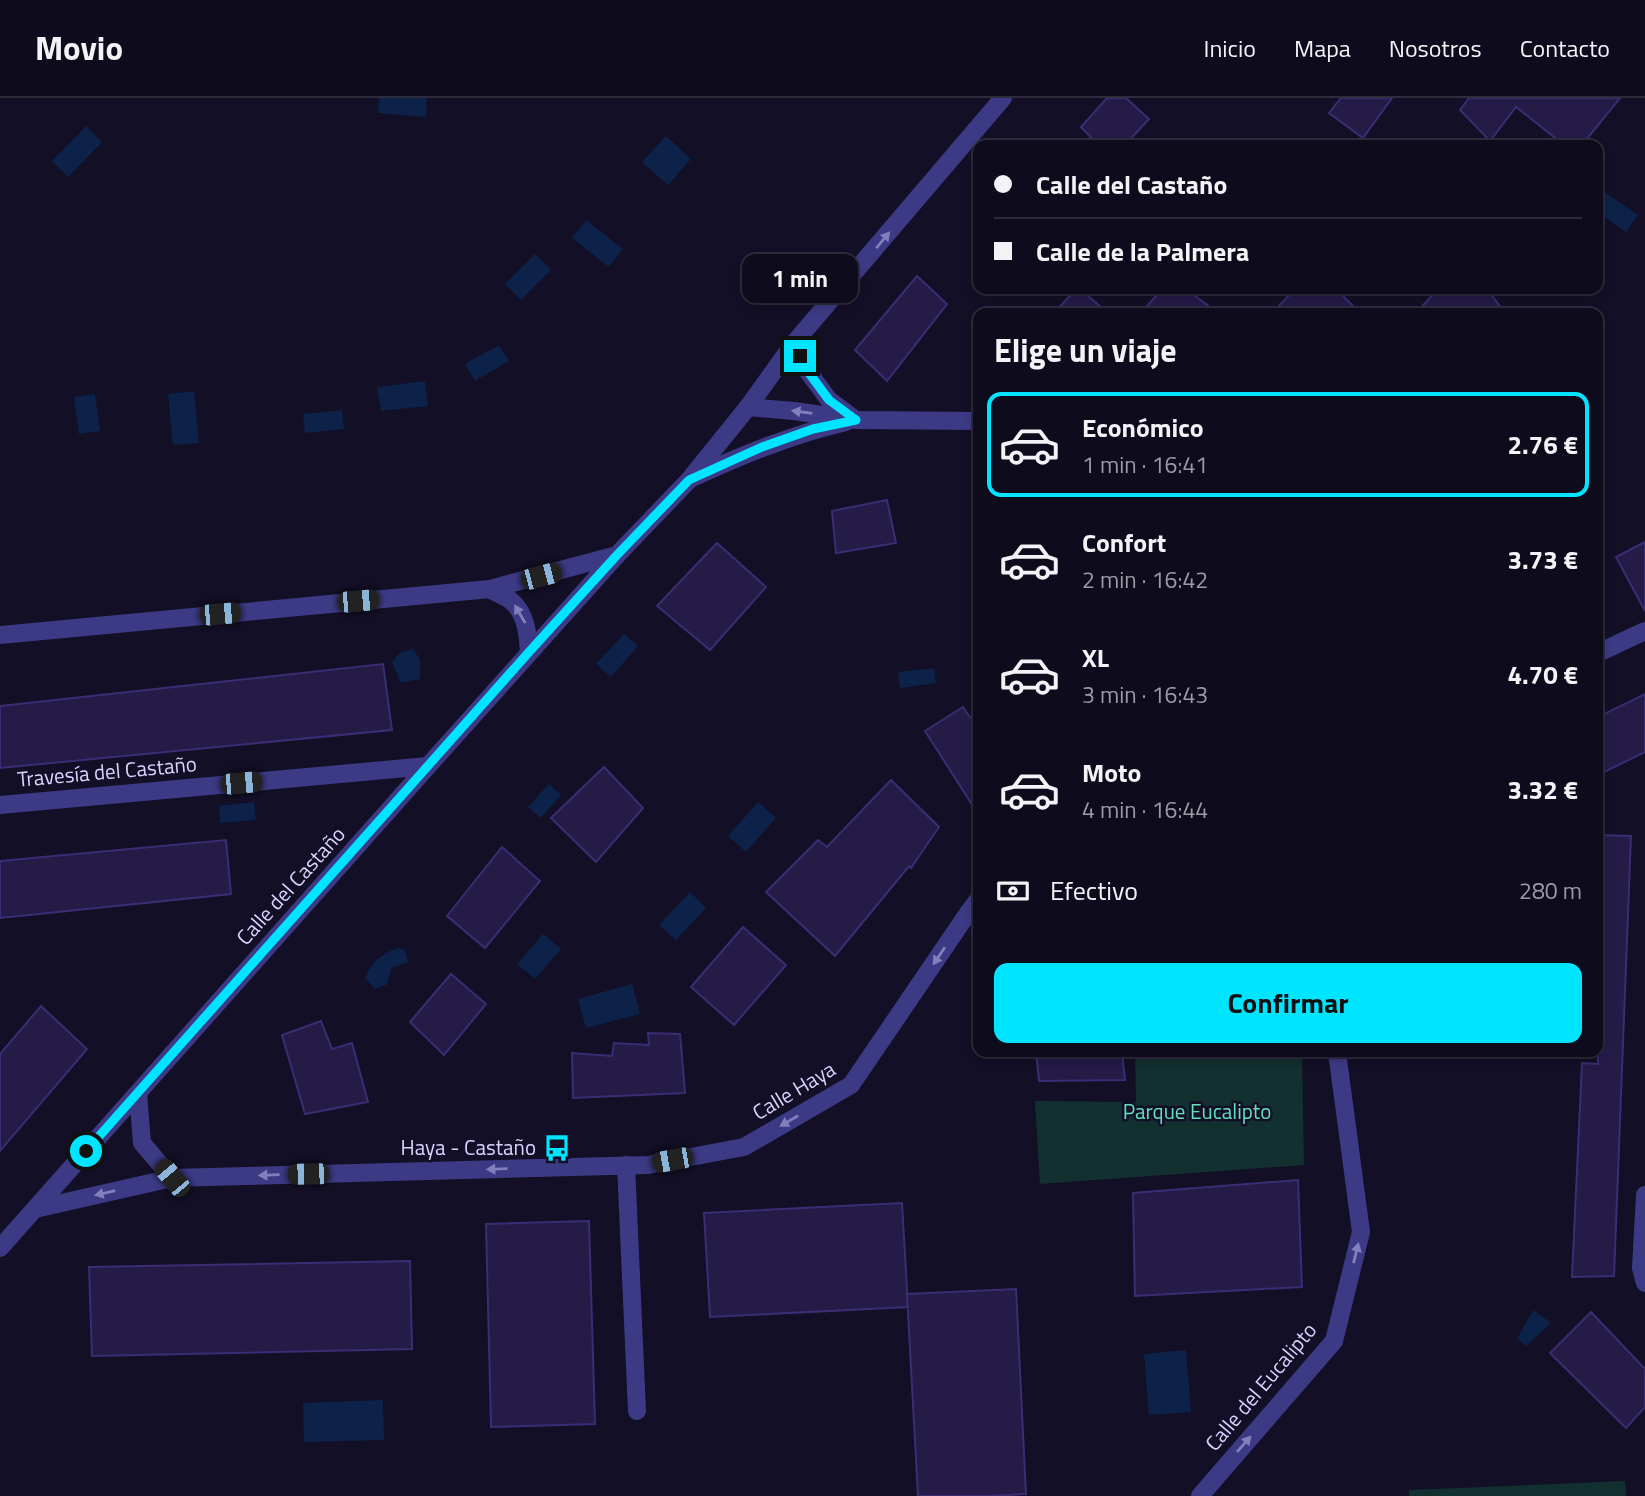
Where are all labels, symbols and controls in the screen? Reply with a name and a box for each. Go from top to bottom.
text: Movio [35,23,123,73]
text: Inicio [1204,30,1256,66]
text: Mapa [1294,30,1351,66]
text: Nosotros [1389,30,1482,66]
text: Contacto [1520,30,1610,66]
text: Calle del Castaño [1036,165,1227,204]
one-way arrow [875,231,890,248]
text: Calle de la Palmera [1036,232,1249,271]
callout: 1 min [742,254,858,303]
text: 1 min [772,261,828,296]
text: Elige un viaje [994,326,1177,374]
route end [784,340,816,372]
one-way arrow [791,406,813,417]
text: Económico [1082,408,1204,447]
icon: car [998,413,1061,476]
text: 2.76 € [1507,425,1578,464]
text: 1 min · 16:41 [1082,447,1208,482]
text: Confort [1082,523,1166,562]
icon: car [998,528,1061,591]
text: 3.73 € [1507,540,1578,579]
car [518,560,565,592]
text: 2 min · 16:42 [1082,562,1208,597]
car [337,589,380,613]
car [199,602,242,626]
one-way arrow [514,605,526,624]
text: XL [1082,638,1109,677]
icon: car [998,643,1061,706]
text: 4.70 € [1507,655,1578,694]
text: 3 min · 16:43 [1082,677,1208,712]
street label: Travesía del Castaño [16,747,198,795]
text: Moto [1082,753,1141,792]
icon: car [998,758,1061,821]
text: 3.32 € [1507,770,1578,809]
car [220,771,263,795]
text: 4 min · 16:44 [1082,792,1208,827]
street label: Calle del Castaño [228,819,352,952]
text: Efectivo [1050,871,1138,910]
icon: cash [994,872,1032,910]
text: 280 m [1519,873,1582,908]
one-way arrow [932,946,945,966]
button: Confirmar [994,963,1582,1043]
street label: Calle Haya [746,1053,842,1128]
park label: Parque Eucalipto [1123,1095,1271,1127]
one-way arrow [780,1115,799,1127]
place label: Haya - Castaño [401,1131,536,1163]
bus stop icon: Haya - Castaño [542,1133,572,1163]
route start [70,1135,102,1167]
car [650,1146,695,1174]
car [151,1155,194,1201]
car [287,1163,330,1185]
one-way arrow [486,1163,508,1175]
one-way arrow [258,1170,280,1181]
one-way arrow [94,1188,116,1199]
one-way arrow [1351,1242,1362,1264]
street label: Calle del Eucalipto [1197,1315,1324,1458]
one-way arrow [1236,1436,1252,1453]

